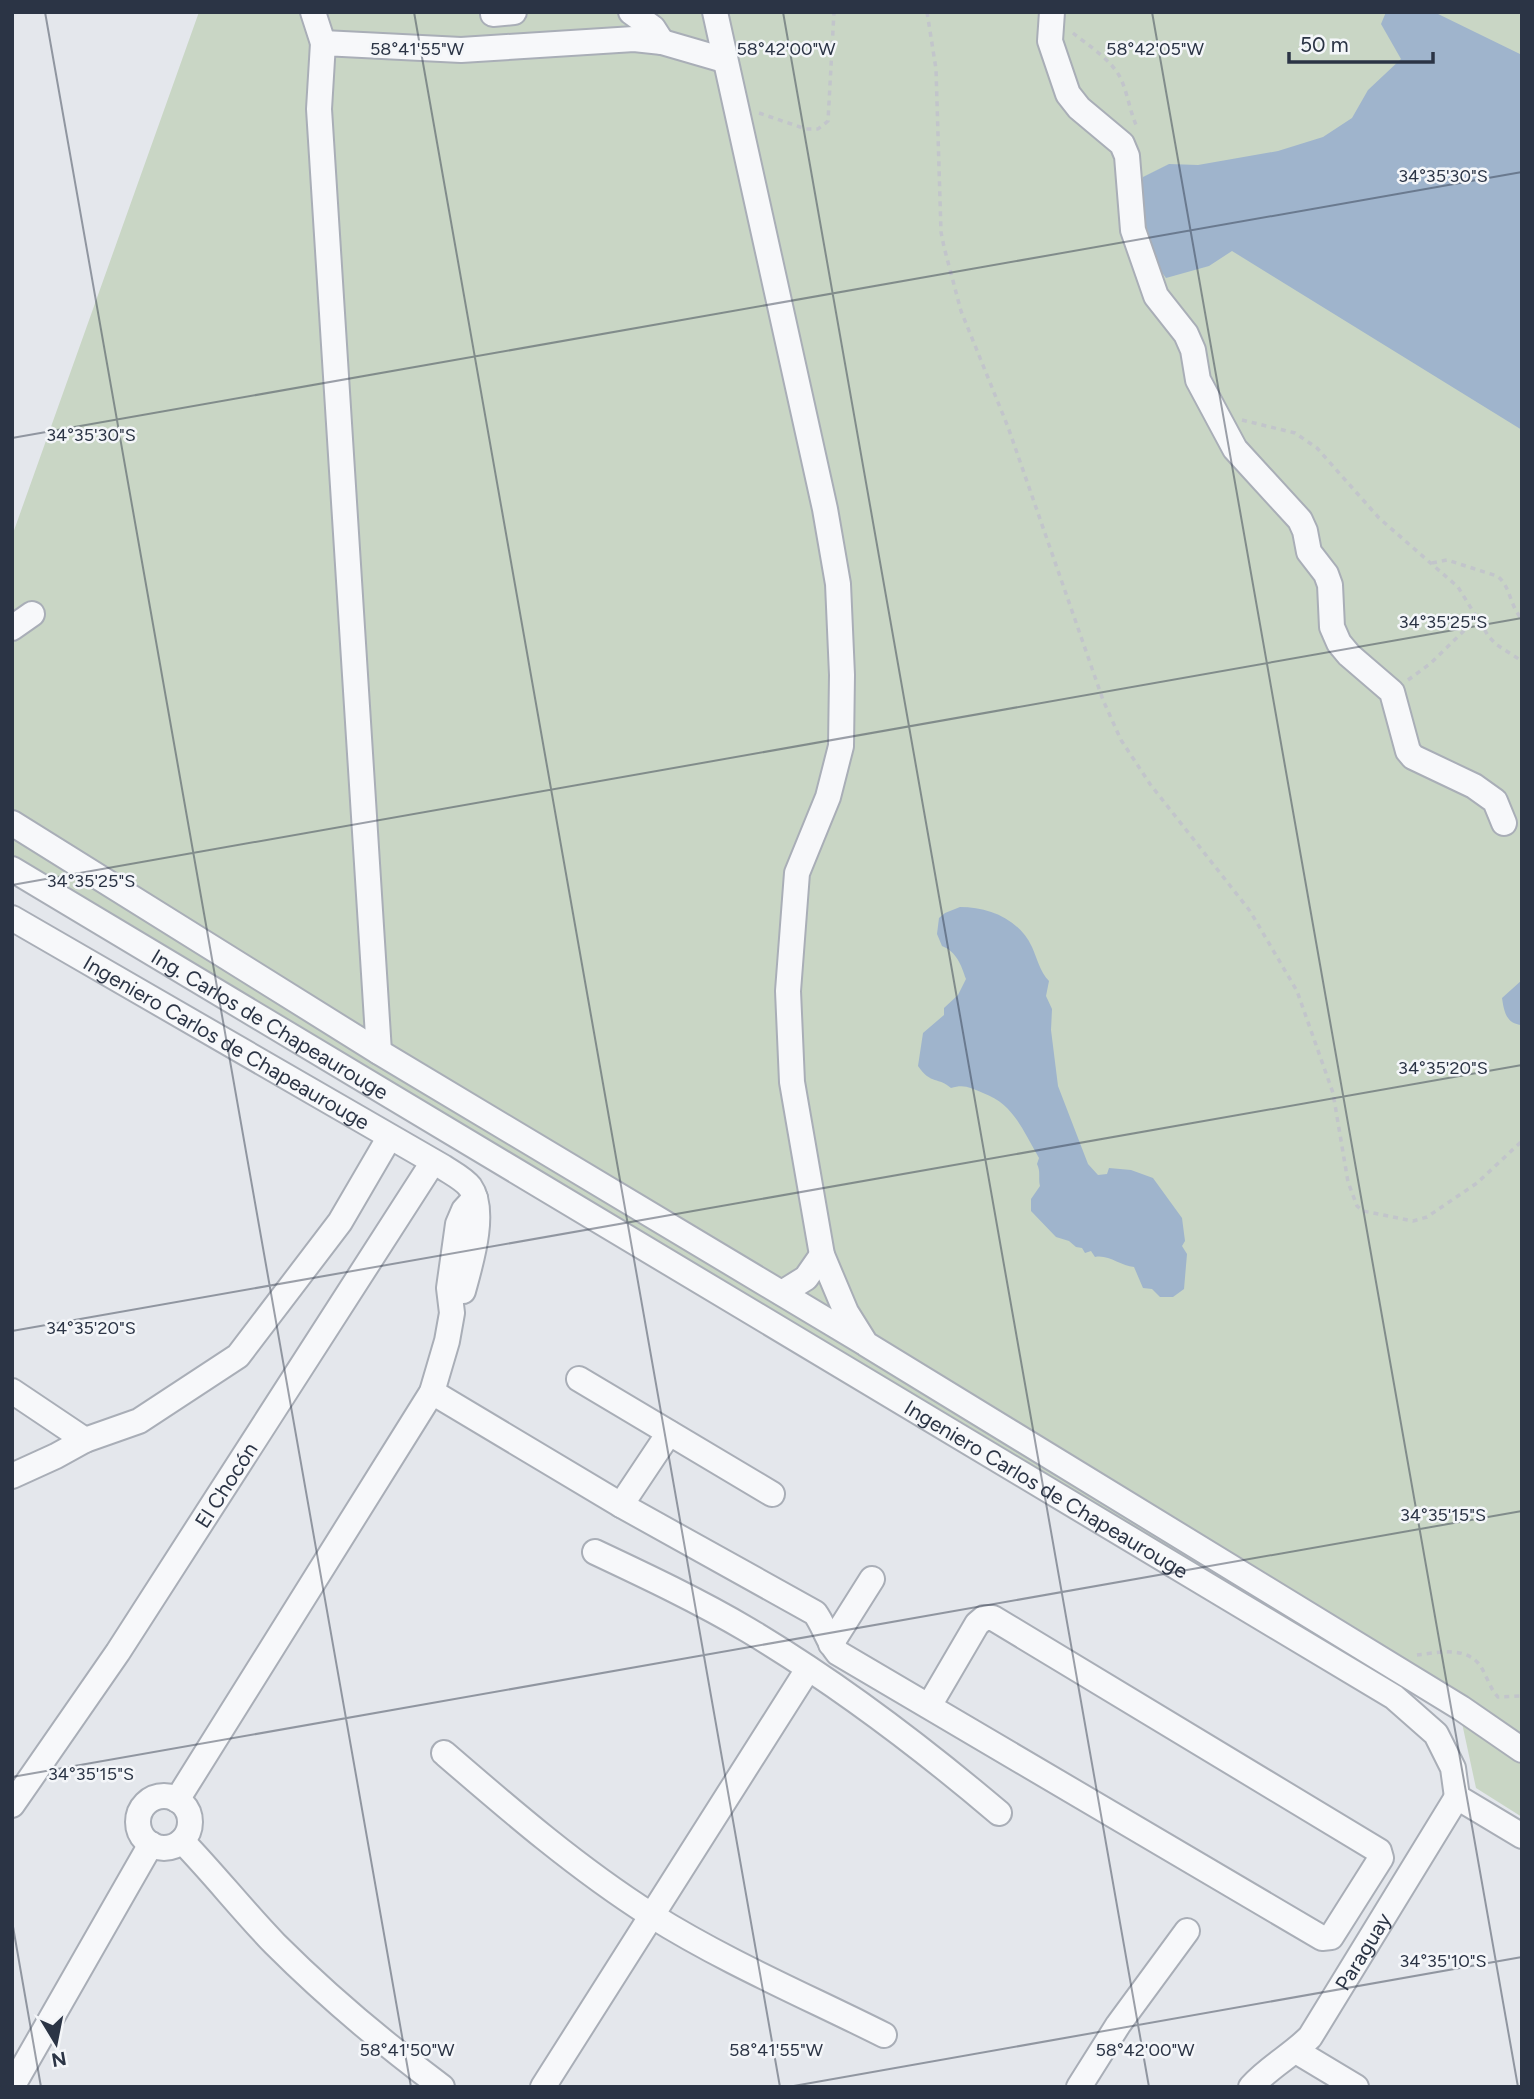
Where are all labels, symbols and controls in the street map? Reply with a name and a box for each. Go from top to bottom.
scale bar [1289,21,1432,65]
text: 50 m [1300,32,1349,57]
text: 58°41'55"W [370,38,465,60]
text: 58°42'00"W [737,38,836,60]
text: 58°42'05"W [1106,38,1205,60]
text: 34°35'30"S [1398,165,1488,187]
text: 34°35'30"S [46,424,136,446]
text: 34°35'25"S [1399,611,1487,633]
text: 34°35'25"S [47,870,135,892]
street label: Ing. Carlos de Chapeaurouge [147,943,393,1104]
street label: Ingeniero Carlos de Chapeaurouge [79,950,374,1134]
text: 34°35'20"S [1398,1057,1488,1079]
text: 34°35'20"S [46,1317,136,1339]
street label: Ingeniero Carlos de Chapeaurouge [900,1394,1193,1583]
street label: El Chocón [189,1437,262,1532]
text: 34°35'15"S [1400,1504,1486,1526]
text: 34°35'15"S [48,1763,134,1785]
street label: Paraguay [1329,1908,1396,1994]
text: 34°35'10"S [1399,1950,1487,1972]
north arrow [21,2008,91,2078]
text: 58°41'50"W [359,2039,455,2061]
text: 58°41'55"W [729,2039,824,2061]
text: 58°42'00"W [1096,2039,1195,2061]
text: N [50,2047,68,2072]

